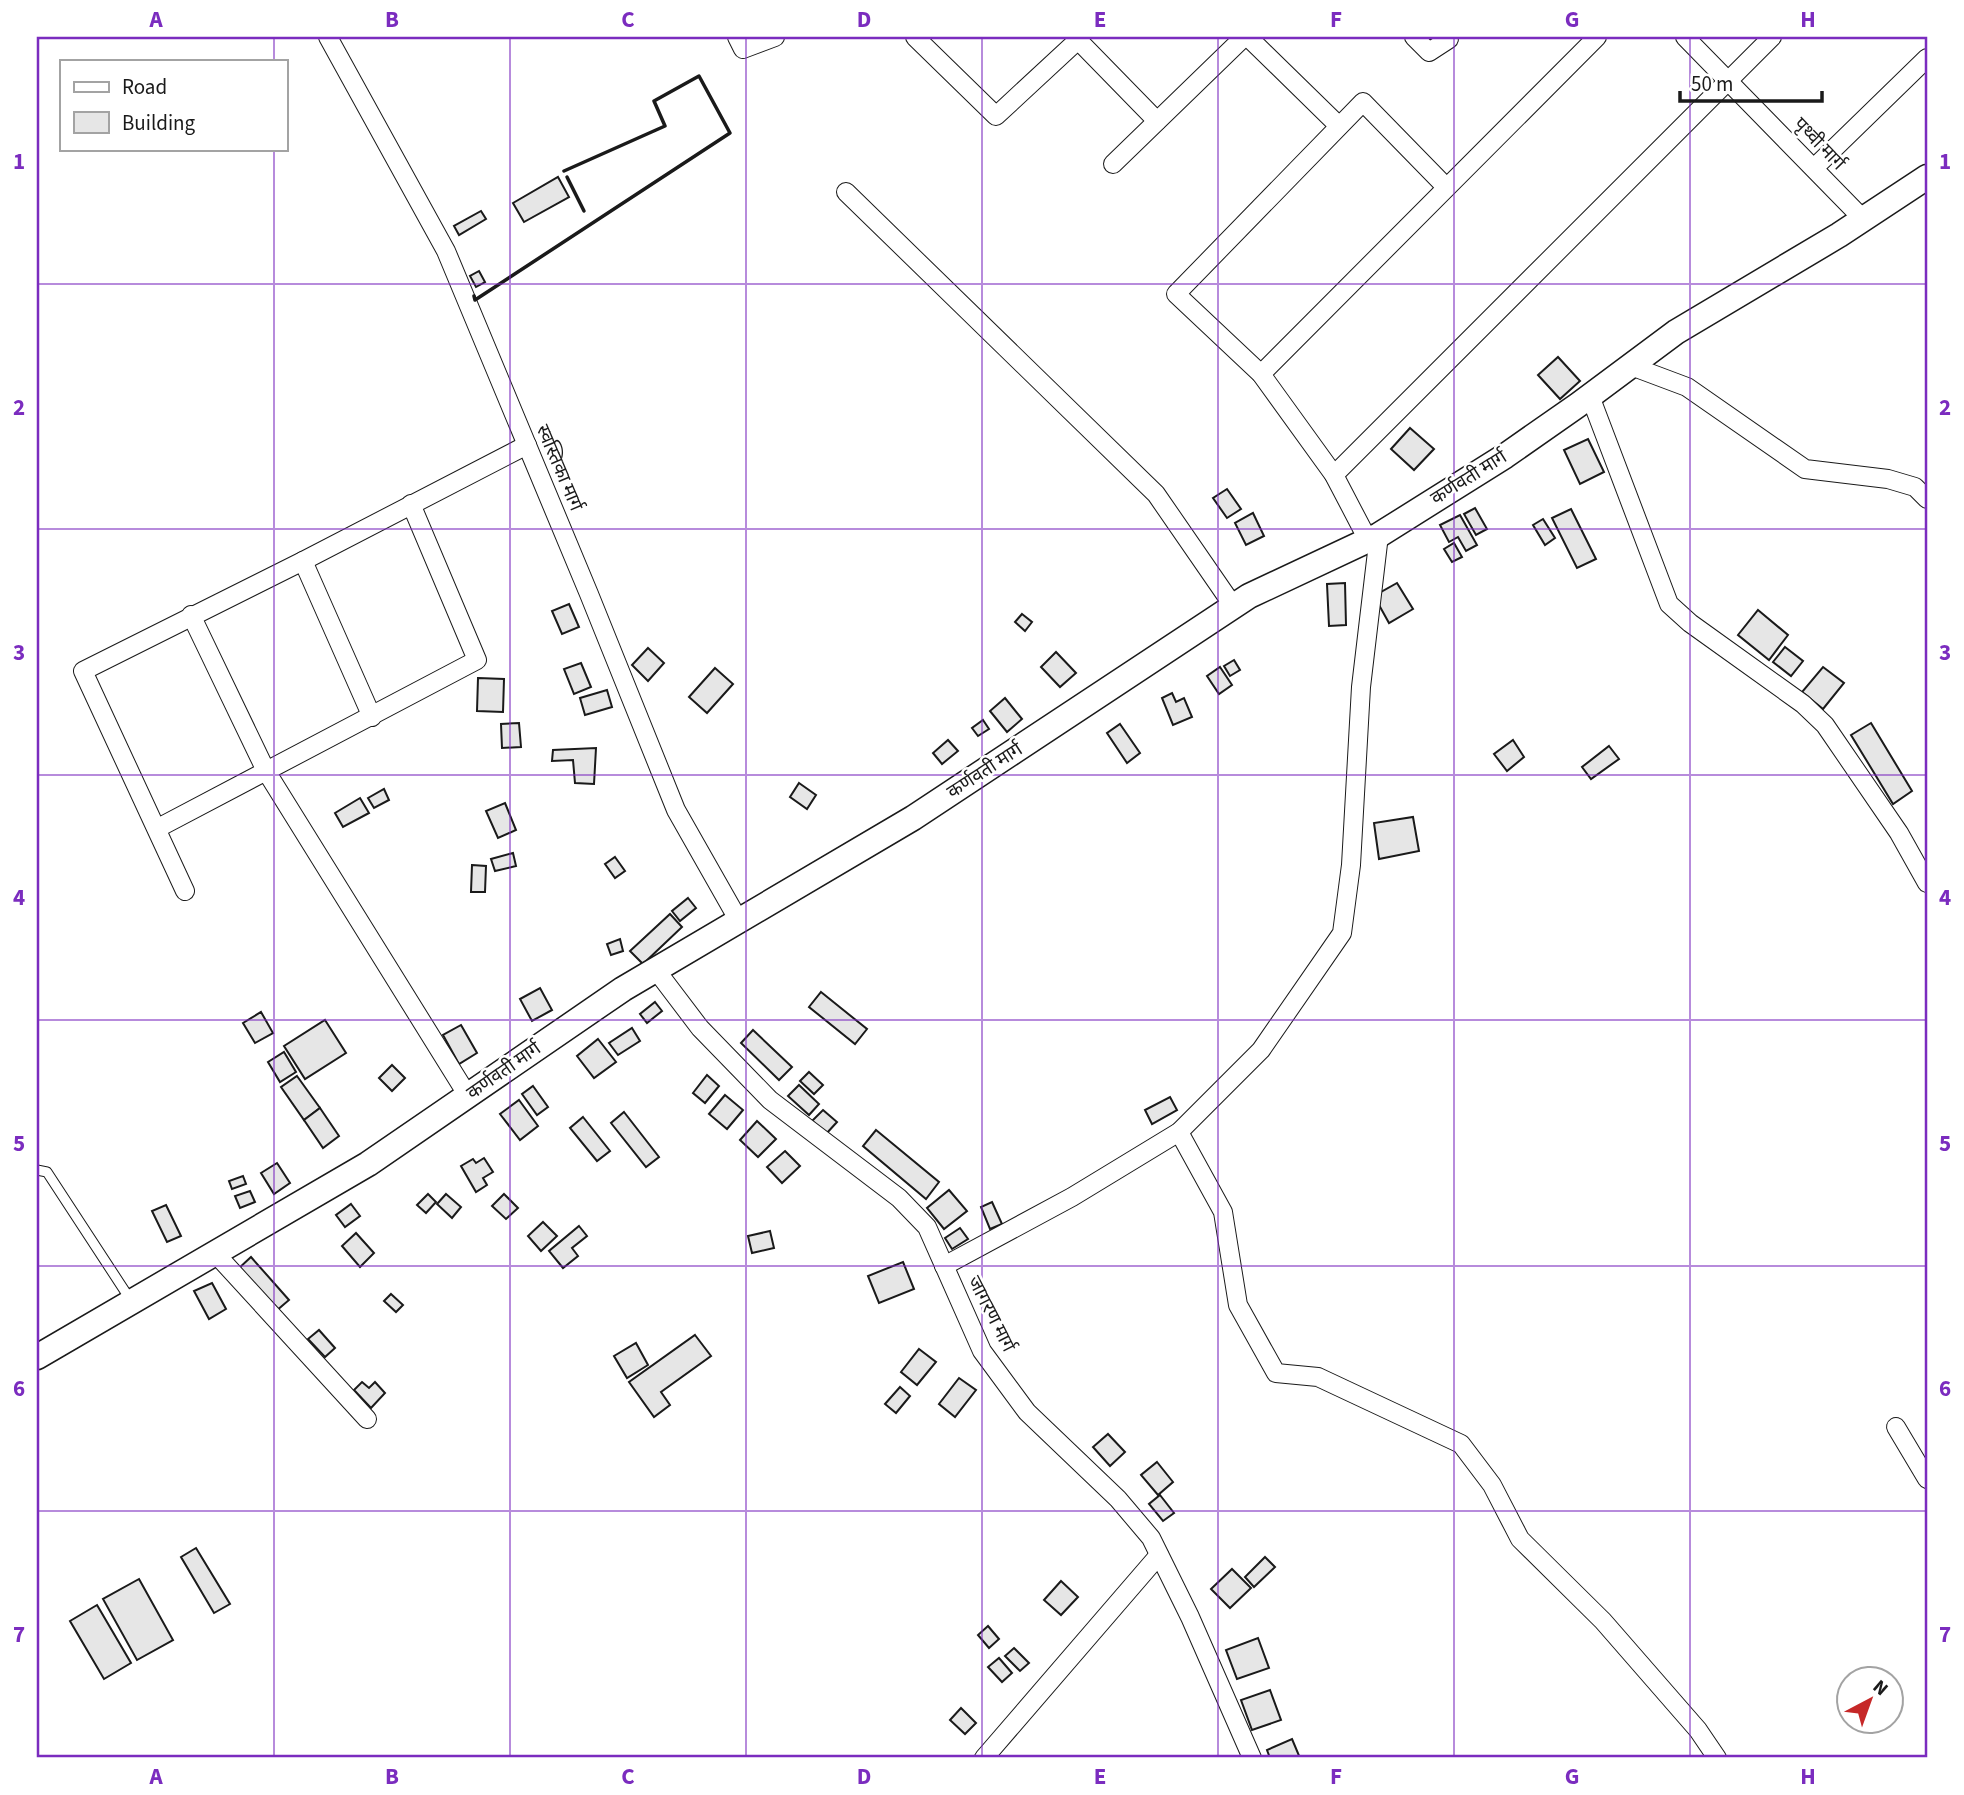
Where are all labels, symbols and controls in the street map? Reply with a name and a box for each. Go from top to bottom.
text: A [148,3,163,36]
text: B [385,3,399,36]
text: C [621,3,635,36]
text: D [857,3,871,36]
text: E [1094,3,1106,36]
text: F [1330,3,1342,36]
text: G [1565,3,1579,36]
text: H [1800,3,1816,36]
legend [60,60,287,150]
scale bar [1680,60,1822,104]
text: 50 m [1691,69,1733,99]
text: Road [122,72,167,102]
text: Building [122,108,196,138]
street label: पृथ्वी मार्ग [1787,111,1852,177]
text: 1 [13,145,25,178]
text: 1 [1939,145,1951,178]
text: 2 [13,391,25,424]
text: 2 [1939,391,1951,424]
street label: स्वस्तिका मार्ग [529,421,590,516]
street label: कर्णवती मार्ग [1426,443,1513,512]
text: 3 [13,636,25,669]
text: 3 [1939,636,1951,669]
street label: कर्णवती मार्ग [942,736,1029,806]
text: 4 [13,881,25,914]
text: 4 [1939,881,1951,914]
street label: कर्णवती मार्ग [461,1035,548,1107]
text: 5 [13,1127,25,1160]
text: 5 [1939,1127,1951,1160]
street label: जागरण मार्ग [960,1271,1022,1358]
text: 6 [13,1372,25,1405]
text: 6 [1939,1372,1951,1405]
text: 7 [13,1618,25,1651]
text: 7 [1939,1618,1951,1651]
north arrow [1834,1666,1904,1736]
text: N [1867,1674,1894,1703]
text: A [148,1760,163,1793]
text: B [385,1760,399,1793]
text: C [621,1760,635,1793]
text: D [857,1760,871,1793]
text: E [1094,1760,1106,1793]
text: F [1330,1760,1342,1793]
text: G [1565,1760,1579,1793]
text: H [1800,1760,1816,1793]

